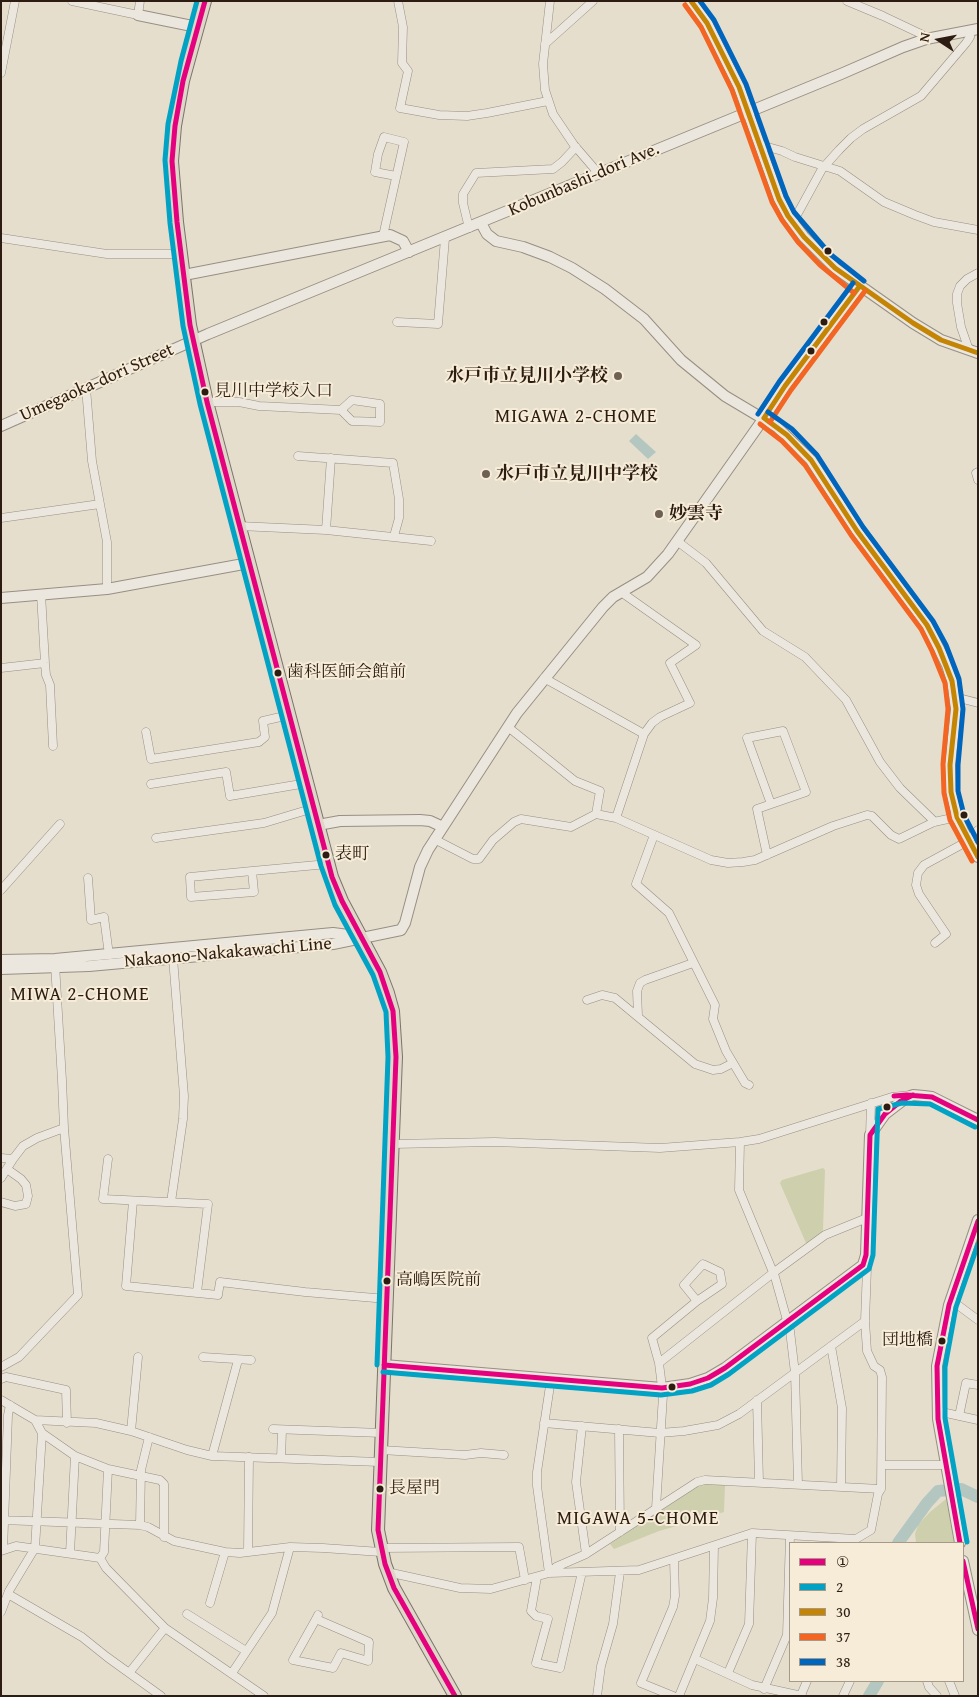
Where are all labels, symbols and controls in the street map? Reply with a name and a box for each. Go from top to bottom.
north arrow [914,15,964,65]
text: N [914,31,935,44]
street label: Kobunbashi-dori Ave. [505,138,663,222]
unlabelled marker [823,246,833,256]
unlabelled marker [819,317,829,327]
street label: Umegaoka-dori Street [17,339,177,427]
unlabelled marker [806,346,816,356]
place label: 水戸市立見川小学校 [446,365,608,387]
marker: 水戸市立見川小学校 [612,370,624,382]
place label: 見川中学校入口 [214,382,333,402]
marker: 見川中学校入口 [200,387,210,397]
district label: MIGAWA 2-CHOME [493,406,659,428]
place label: 水戸市立見川中学校 [496,463,658,485]
marker: 水戸市立見川中学校 [480,468,492,480]
place label: 妙雲寺 [669,503,723,525]
marker: 妙雲寺 [653,508,665,520]
place label: 歯科医師会館前 [287,663,406,683]
marker: 歯科医師会館前 [273,668,283,678]
unlabelled marker [959,810,969,820]
place label: 表町 [335,845,369,865]
marker: 表町 [321,850,331,860]
street label: Nakaono-Nakakawachi Line [123,933,333,973]
district label: MIWA 2-CHOME [9,984,151,1006]
unlabelled marker [882,1102,892,1112]
place label: 高嶋医院前 [396,1271,481,1291]
marker: 高嶋医院前 [382,1276,392,1286]
place label: 団地橋 [882,1331,933,1351]
marker: 団地橋 [937,1336,947,1346]
unlabelled marker [667,1382,677,1392]
place label: 長屋門 [389,1479,440,1499]
marker: 長屋門 [375,1484,385,1494]
district label: MIGAWA 5-CHOME [555,1508,721,1530]
legend [789,1542,964,1682]
text: ① [836,1551,849,1572]
text: 2 [836,1576,843,1597]
text: 30 [836,1601,850,1622]
text: 37 [836,1626,850,1647]
text: 38 [836,1651,850,1672]

